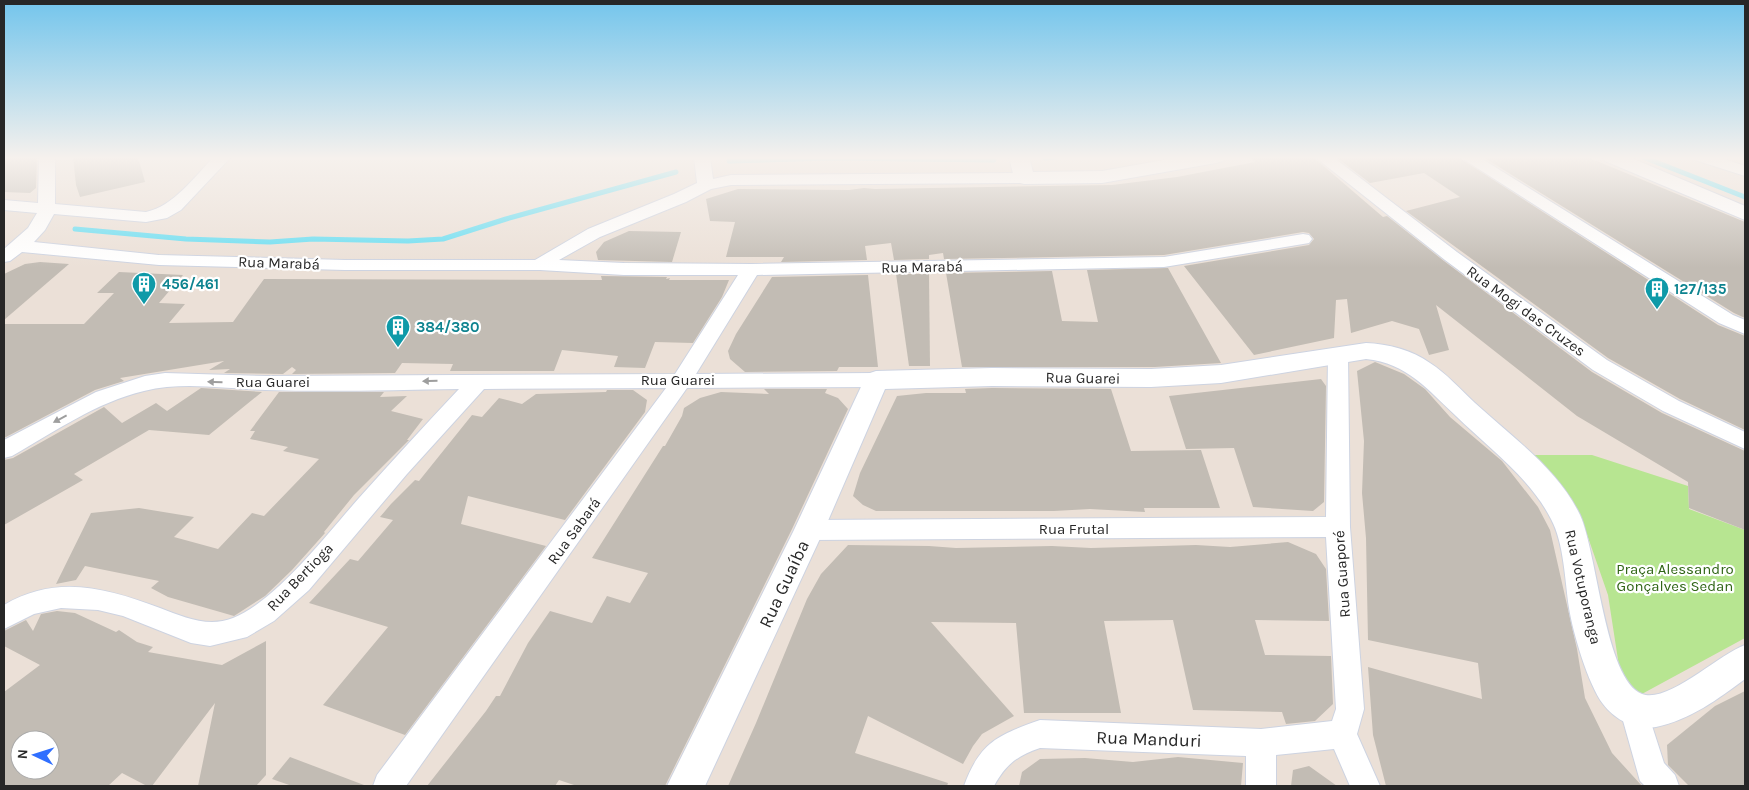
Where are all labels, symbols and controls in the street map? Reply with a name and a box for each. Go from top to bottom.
street label: Rua Marabá [238,253,320,273]
street label: Rua Marabá [881,257,963,277]
street label: Rua Mogi das Cruzes [1463,262,1589,360]
building icon: 456/461 [131,271,157,305]
place label: 456/461 [162,275,219,293]
building icon: 127/135 [1644,276,1670,310]
place label: 127/135 [1674,280,1727,298]
building icon: 384/380 [385,314,411,348]
place label: 384/380 [416,318,480,336]
street label: Rua Guarei [1046,368,1120,388]
street label: Rua Guarei [641,371,715,389]
street label: Rua Guarei [236,373,310,391]
one-way arrow [207,377,223,385]
one-way arrow [422,377,438,385]
one-way arrow [53,415,68,423]
street label: Rua Sabará [544,494,604,568]
street label: Rua Frutal [1039,520,1109,538]
street label: Rua Votuporanga [1561,528,1605,646]
street label: Rua Guaporé [1330,530,1354,618]
street label: Rua Guaíba [754,537,814,631]
street label: Rua Bertioga [263,539,337,615]
park label: Praça Alessandro Gonçalves Sedan [1616,560,1734,595]
street label: Rua Manduri [1096,726,1202,752]
north arrow [10,730,60,780]
text: N [14,749,31,760]

